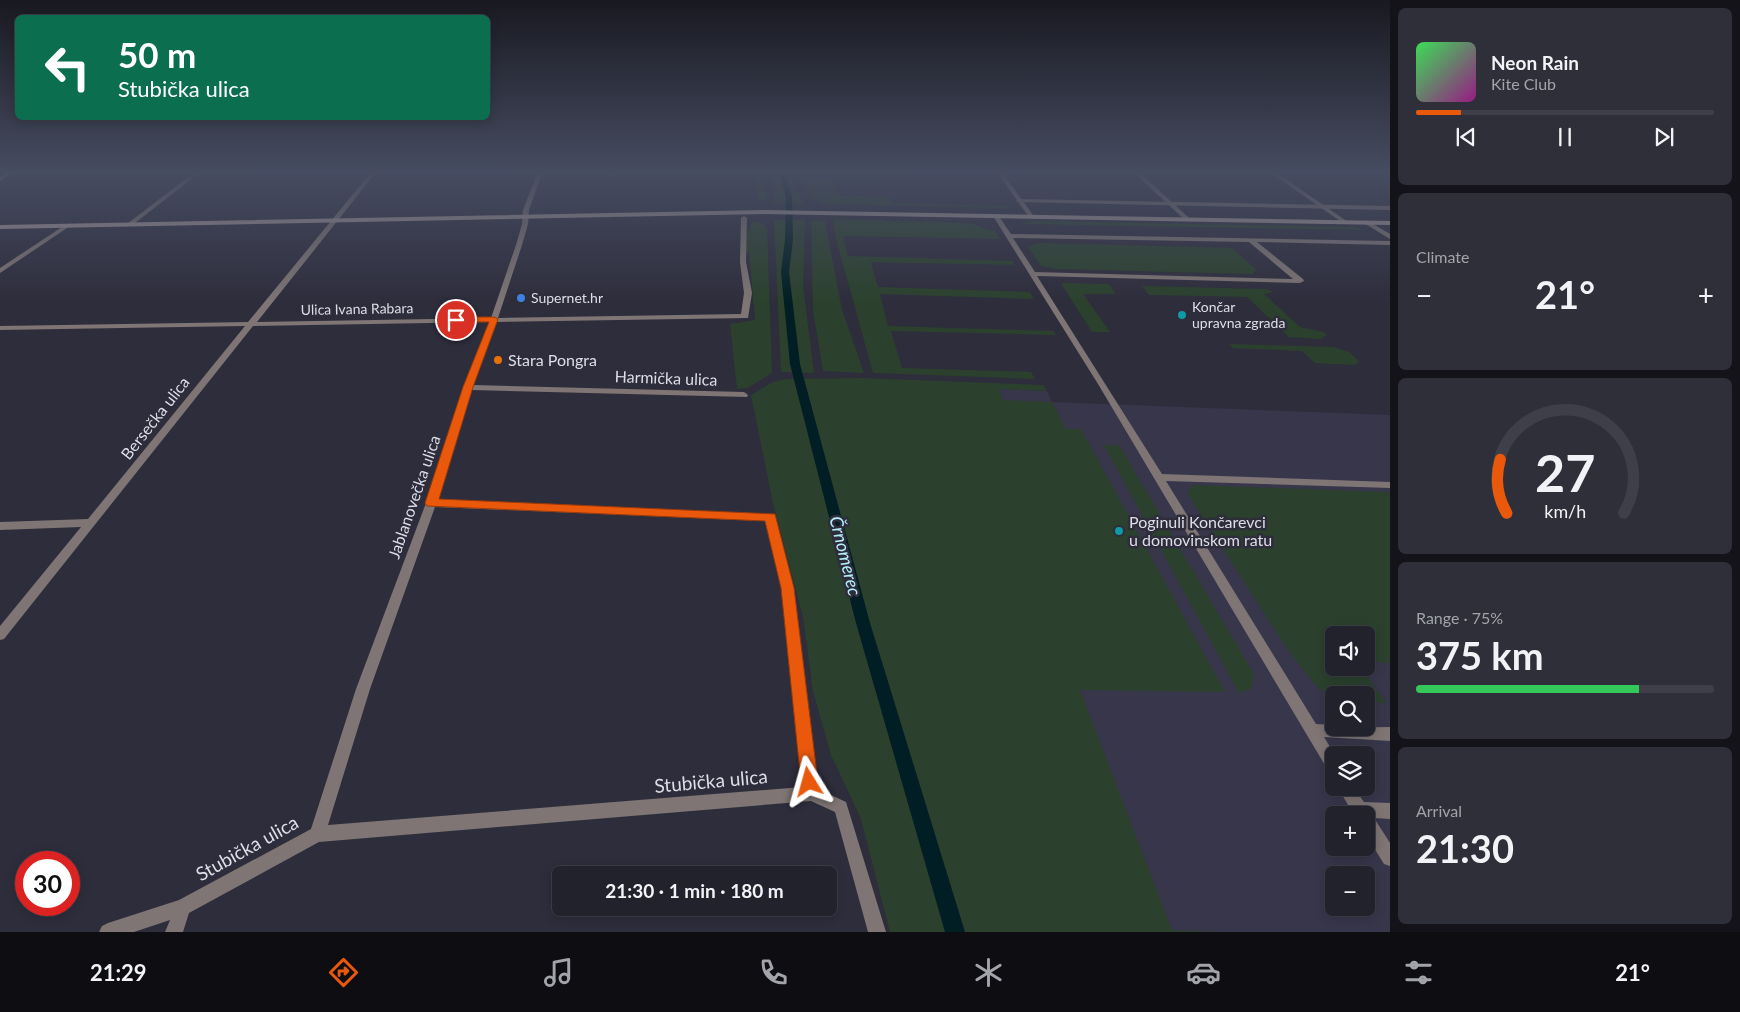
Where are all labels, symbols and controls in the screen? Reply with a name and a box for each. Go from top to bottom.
text: 50 m [118,33,196,75]
icon: left [35,35,100,100]
text: Neon Rain [1491,51,1579,74]
text: Kite Club [1491,74,1556,93]
text: Stubička ulica [118,75,250,102]
icon: previous [1452,123,1480,151]
icon: pause [1551,123,1579,151]
icon: next [1650,123,1678,151]
text: Climate [1416,247,1469,266]
text: 21° [1535,271,1595,317]
text: − [1416,278,1432,312]
text: + [1698,278,1714,312]
place label: Supernet.hr [531,289,603,306]
marker: Supernet.hr [515,292,527,304]
place label: Končar upravna zgrada [1192,298,1285,331]
street label: Ulica Ivana Rabara [301,299,413,318]
pin [435,299,477,341]
icon: arrive [442,306,470,334]
marker: Končar upravna zgrada [1176,309,1188,321]
place label: Stara Pongra [508,350,597,369]
marker: Stara Pongra [492,354,504,366]
street label: Harmička ulica [614,366,718,389]
street label: Bersečka ulica [116,373,193,463]
street label: Jablanovečka ulica [383,433,444,561]
text: 27 [1535,441,1595,503]
text: km/h [1544,500,1586,522]
place label: Poginuli Končarevci u domovinskom ratu [1129,512,1272,549]
water label: Črnomerec [825,514,867,598]
marker: Poginuli Končarevci u domovinskom ratu [1113,525,1125,537]
text: Range · 75% [1416,608,1503,627]
map controls [1325,626,1375,916]
button: sound [1325,626,1375,676]
text: 375 km [1416,632,1544,678]
button: search [1325,686,1375,736]
button: layers [1325,746,1375,796]
position arrow [782,755,834,807]
street label: Stubička ulica [653,764,769,797]
text: Arrival [1416,801,1462,820]
button: + [1325,806,1375,856]
street label: Stubička ulica [191,810,302,885]
text: 21:30 [1416,825,1514,871]
speed limit sign: 30 [15,851,80,916]
button: − [1325,866,1375,916]
text: 21:30 · 1 min · 180 m [605,879,784,902]
icon: directions [326,955,361,990]
icon: music [541,955,576,990]
icon: phone [756,955,791,990]
icon: climate [971,955,1006,990]
icon: car [1186,955,1221,990]
icon: filters [1401,955,1436,990]
text: 21:29 [90,959,147,986]
text: 21° [1615,959,1650,986]

